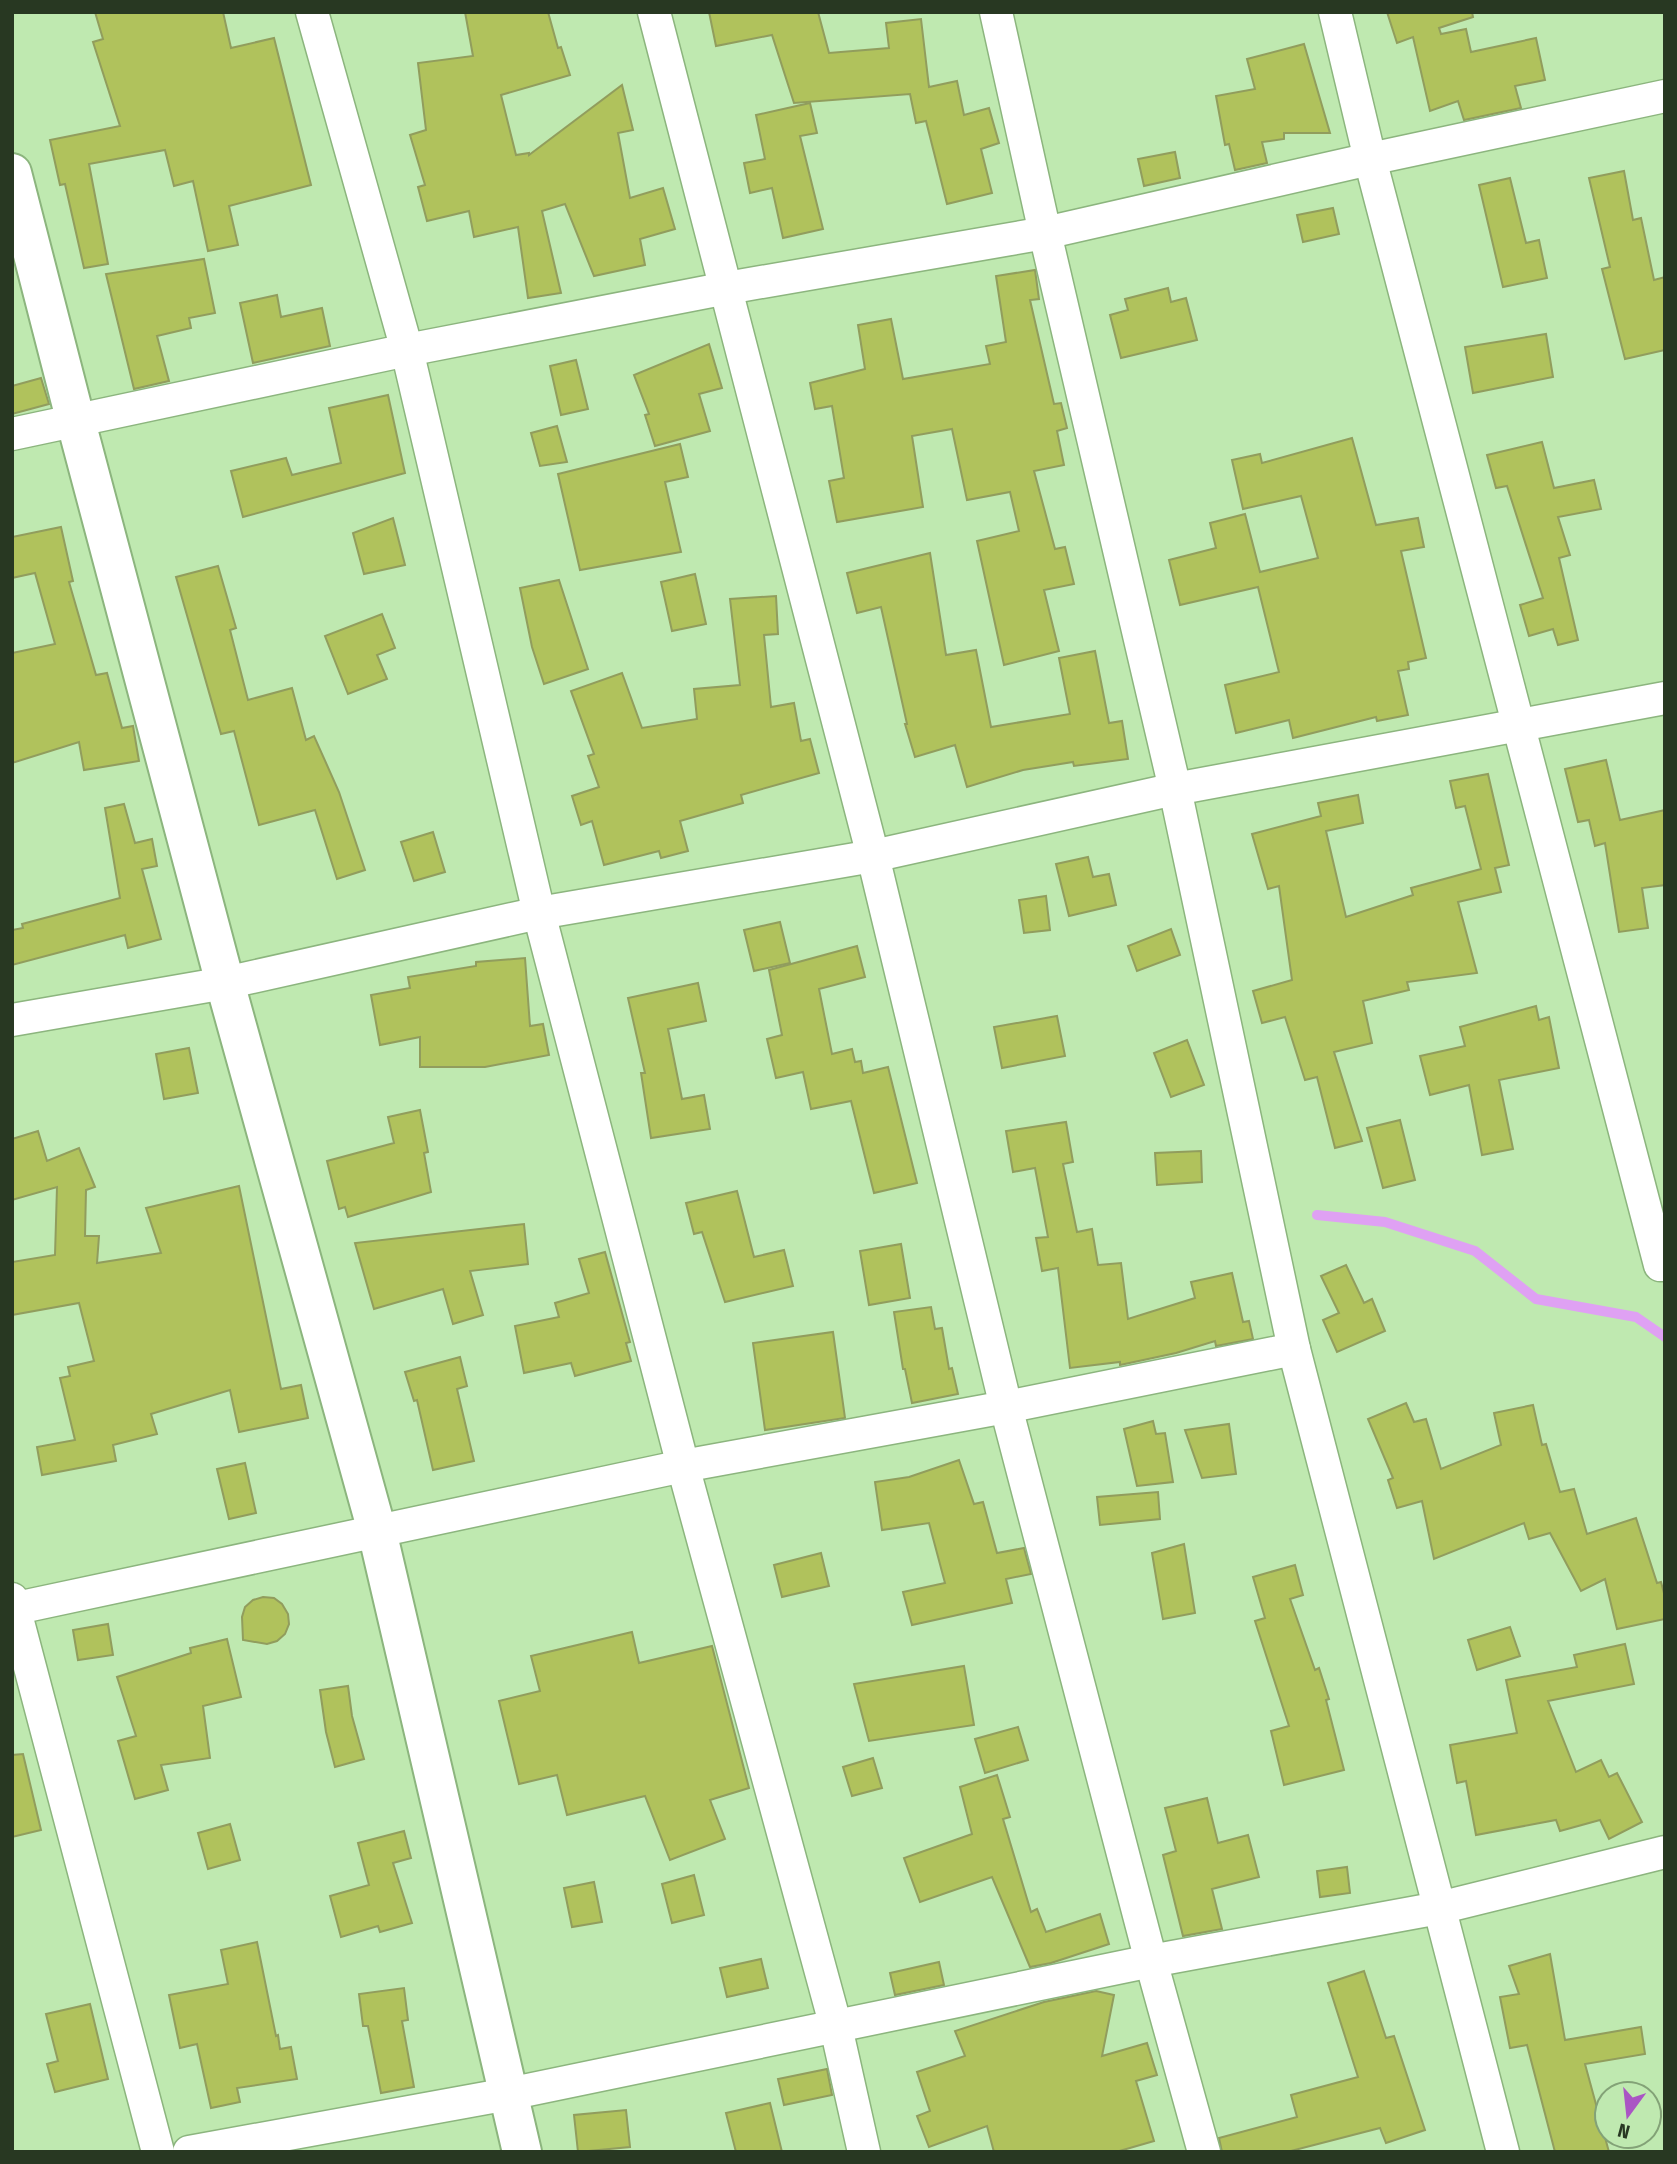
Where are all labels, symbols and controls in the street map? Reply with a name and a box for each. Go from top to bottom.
north arrow [1593,2080,1663,2150]
text: N [1615,2118,1632,2144]

